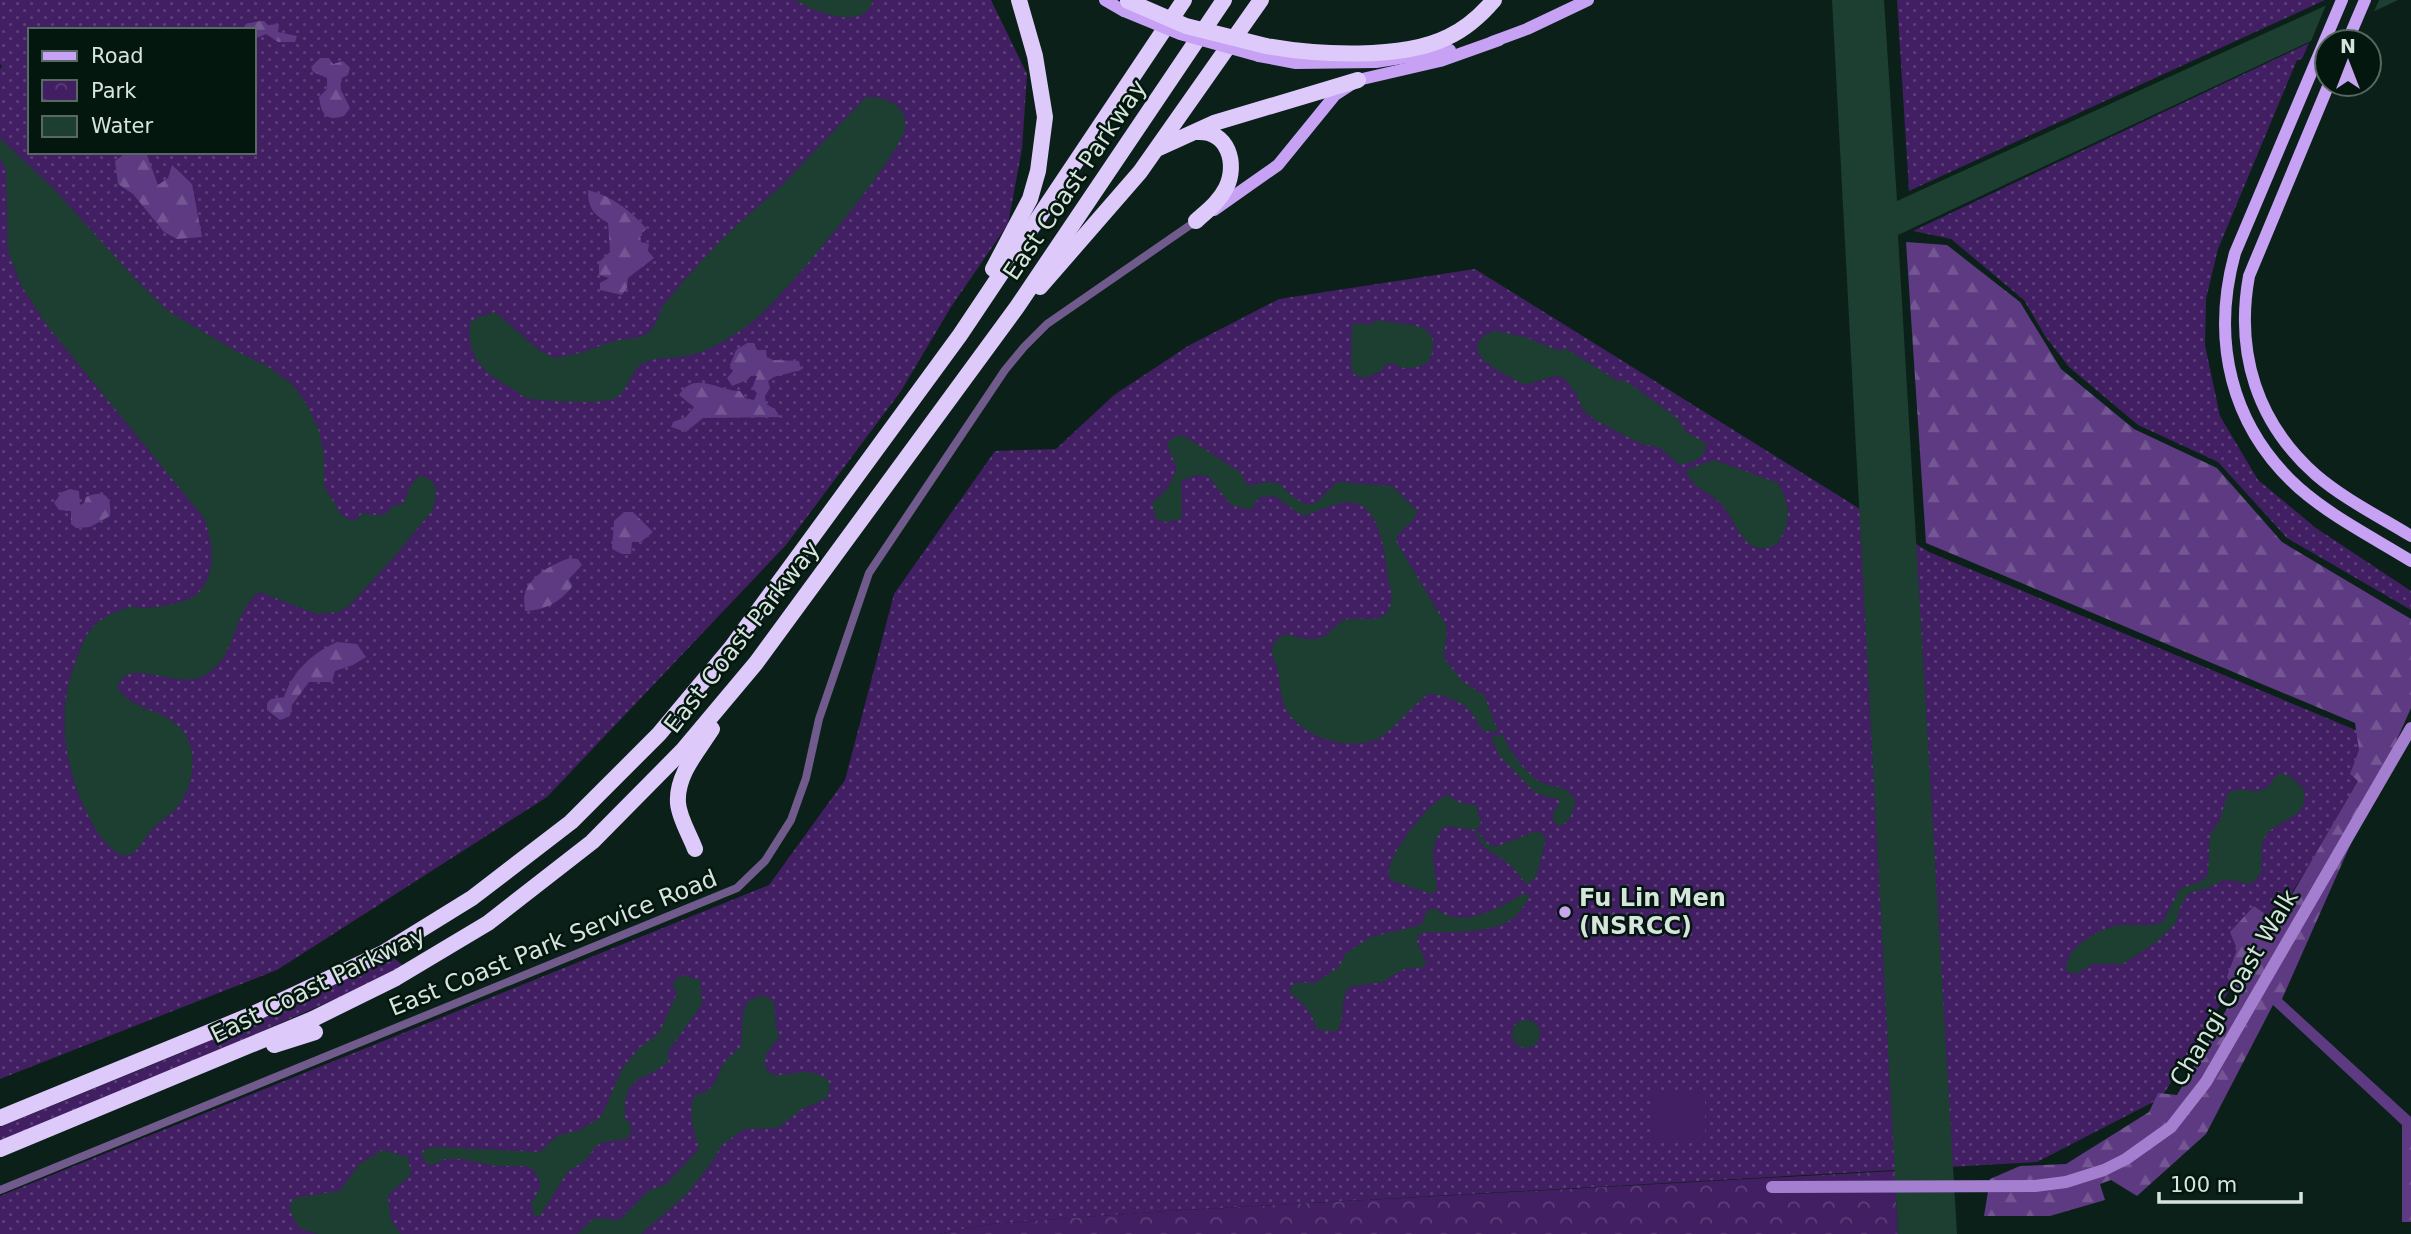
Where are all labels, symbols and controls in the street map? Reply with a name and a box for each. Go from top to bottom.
legend [28,28,256,154]
north arrow [2313,28,2383,98]
text: N [2340,35,2356,57]
text: Road [91,44,144,68]
street label: East Coast Parkway [998,75,1152,285]
text: Park [91,79,137,103]
text: Water [91,114,153,138]
street label: East Coast Parkway [658,536,826,738]
street label: East Coast Park Service Road [385,864,721,1022]
place label: Fu Lin Men (NSRCC) [1579,884,1726,940]
street label: Changi Coast Walk [2164,884,2304,1091]
marker: Fu Lin Men (NSRCC) [1557,904,1573,920]
street label: East Coast Parkway [206,921,430,1049]
scale bar [2159,1160,2301,1204]
text: 100 m [2170,1173,2237,1197]

